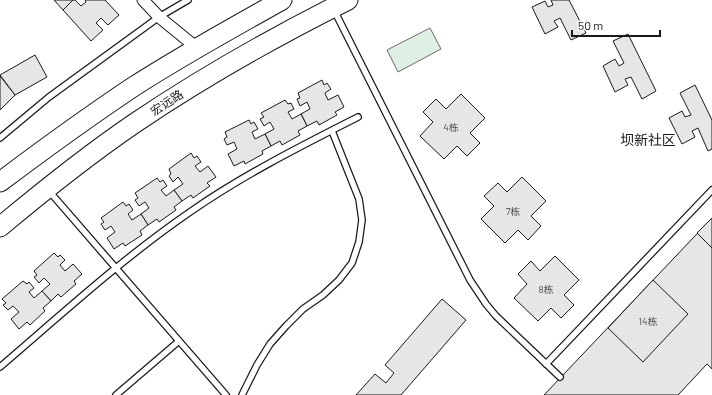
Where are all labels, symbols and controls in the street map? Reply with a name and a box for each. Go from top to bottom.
scale bar [572,12,660,38]
text: 50 m [578,18,603,32]
street label: 宏远路 [148,86,185,118]
house number: 4栋 [443,121,459,133]
district label: 坝新社区 [620,131,676,148]
house number: 7栋 [506,205,520,217]
house number: 8栋 [538,283,554,295]
house number: 14栋 [638,315,658,327]

